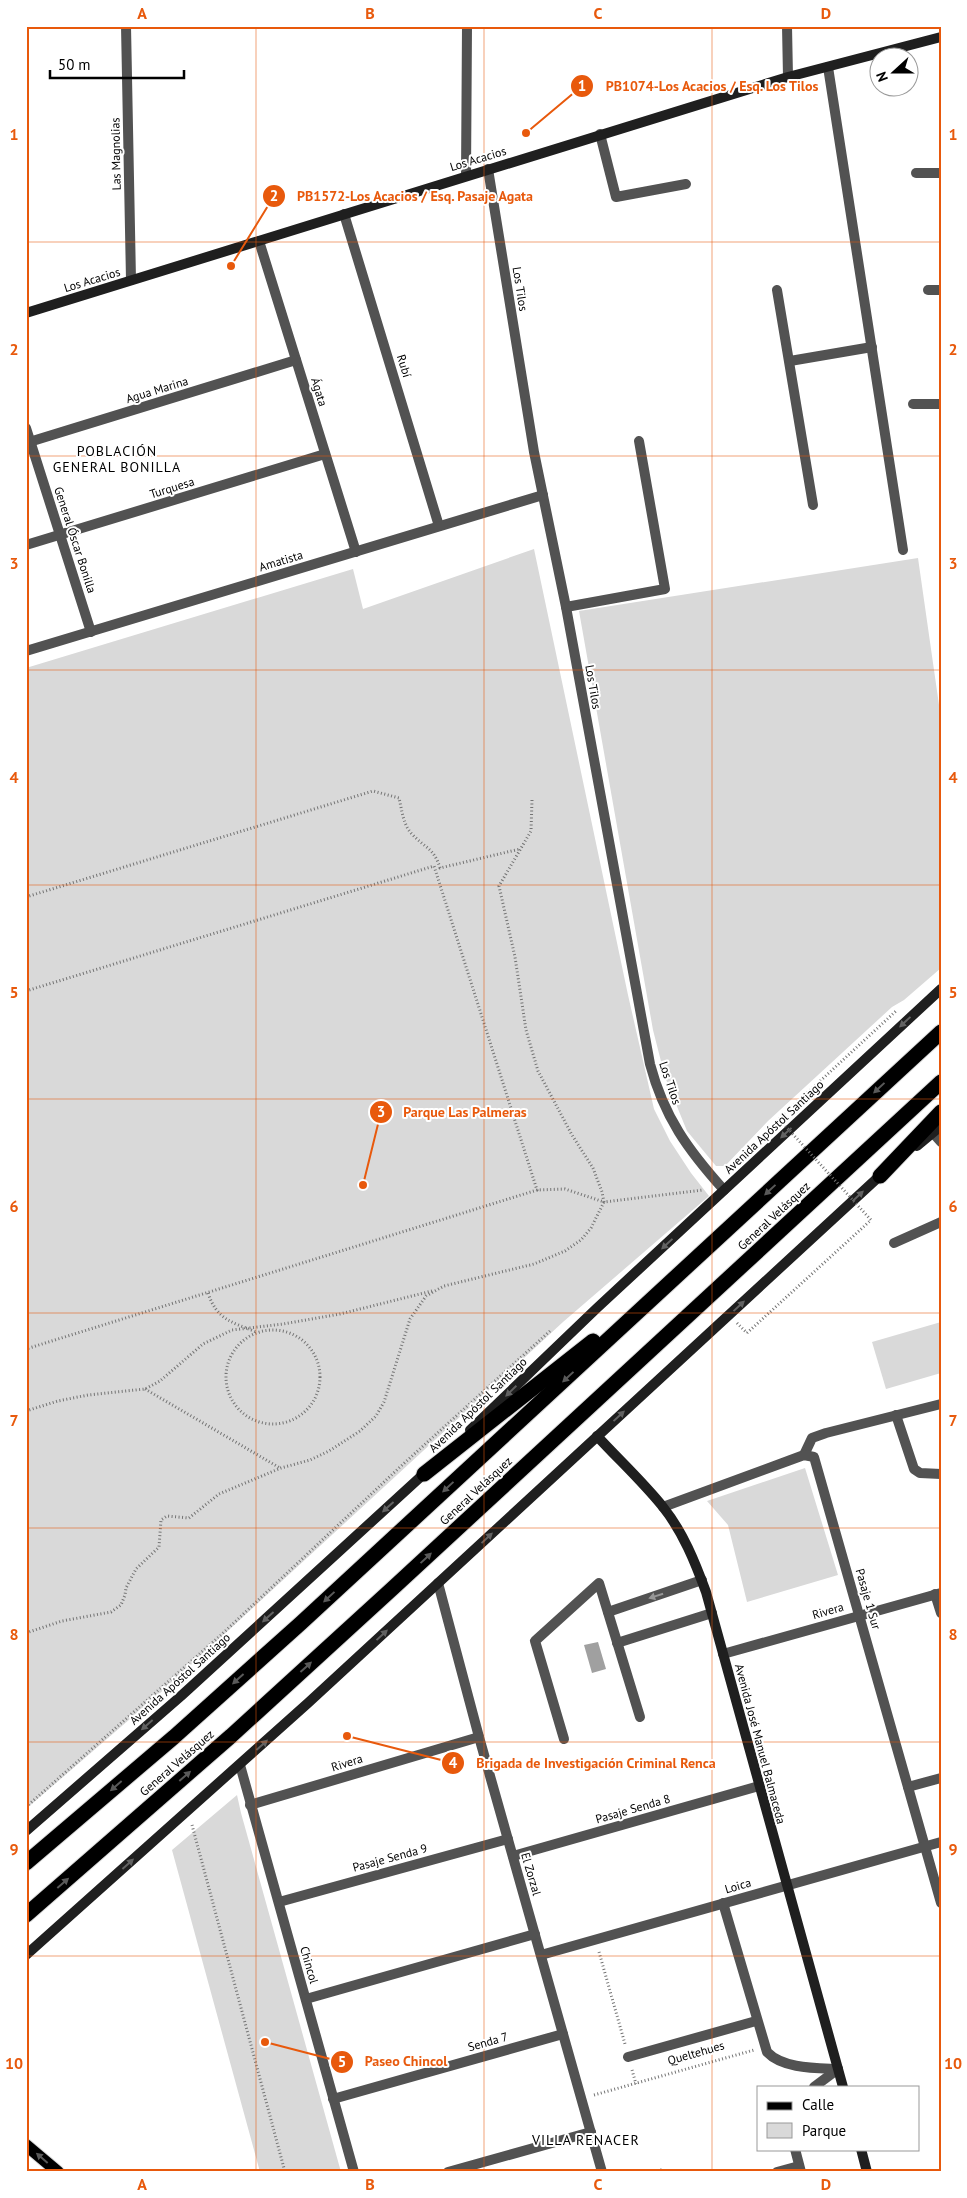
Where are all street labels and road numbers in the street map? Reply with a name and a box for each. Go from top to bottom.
street label: Las Magnolias [107,117,124,191]
street label: Los Acacios [448,143,508,174]
street label: Los Acacios [62,264,122,295]
street label: Los Tilos [510,266,531,312]
street label: Rubí [394,353,415,379]
street label: Agua Marina [124,373,190,406]
street label: Ágata [308,376,331,408]
street label: Turquesa [148,474,196,501]
street label: General Óscar Bonilla [51,485,100,595]
street label: Amatista [257,547,305,574]
street label: Los Tilos [582,664,605,710]
street label: Los Tilos [656,1059,685,1106]
street label: Avenida Apóstol Santiago [721,1077,826,1177]
street label: General Velásquez [734,1178,813,1253]
street label: Avenida Apóstol Santiago [426,1354,530,1455]
street label: General Velásquez [436,1453,515,1528]
street label: Pasaje 1 Sur [853,1567,884,1631]
street label: Rivera [810,1599,845,1622]
street label: Avenida Apóstol Santiago [126,1629,233,1728]
street label: Avenida José Manuel Balmaceda [732,1662,789,1826]
street label: General Velásquez [136,1726,217,1799]
street label: Rivera [329,1751,364,1774]
street label: Pasaje Senda 8 [594,1791,672,1826]
street label: Pasaje Senda 9 [351,1840,429,1875]
street label: El Zorzal [518,1851,545,1898]
street label: Loica [723,1875,753,1896]
street label: Chincol [297,1944,322,1986]
street label: Senda 7 [466,2029,510,2054]
street label: Queltehues [666,2037,726,2068]

